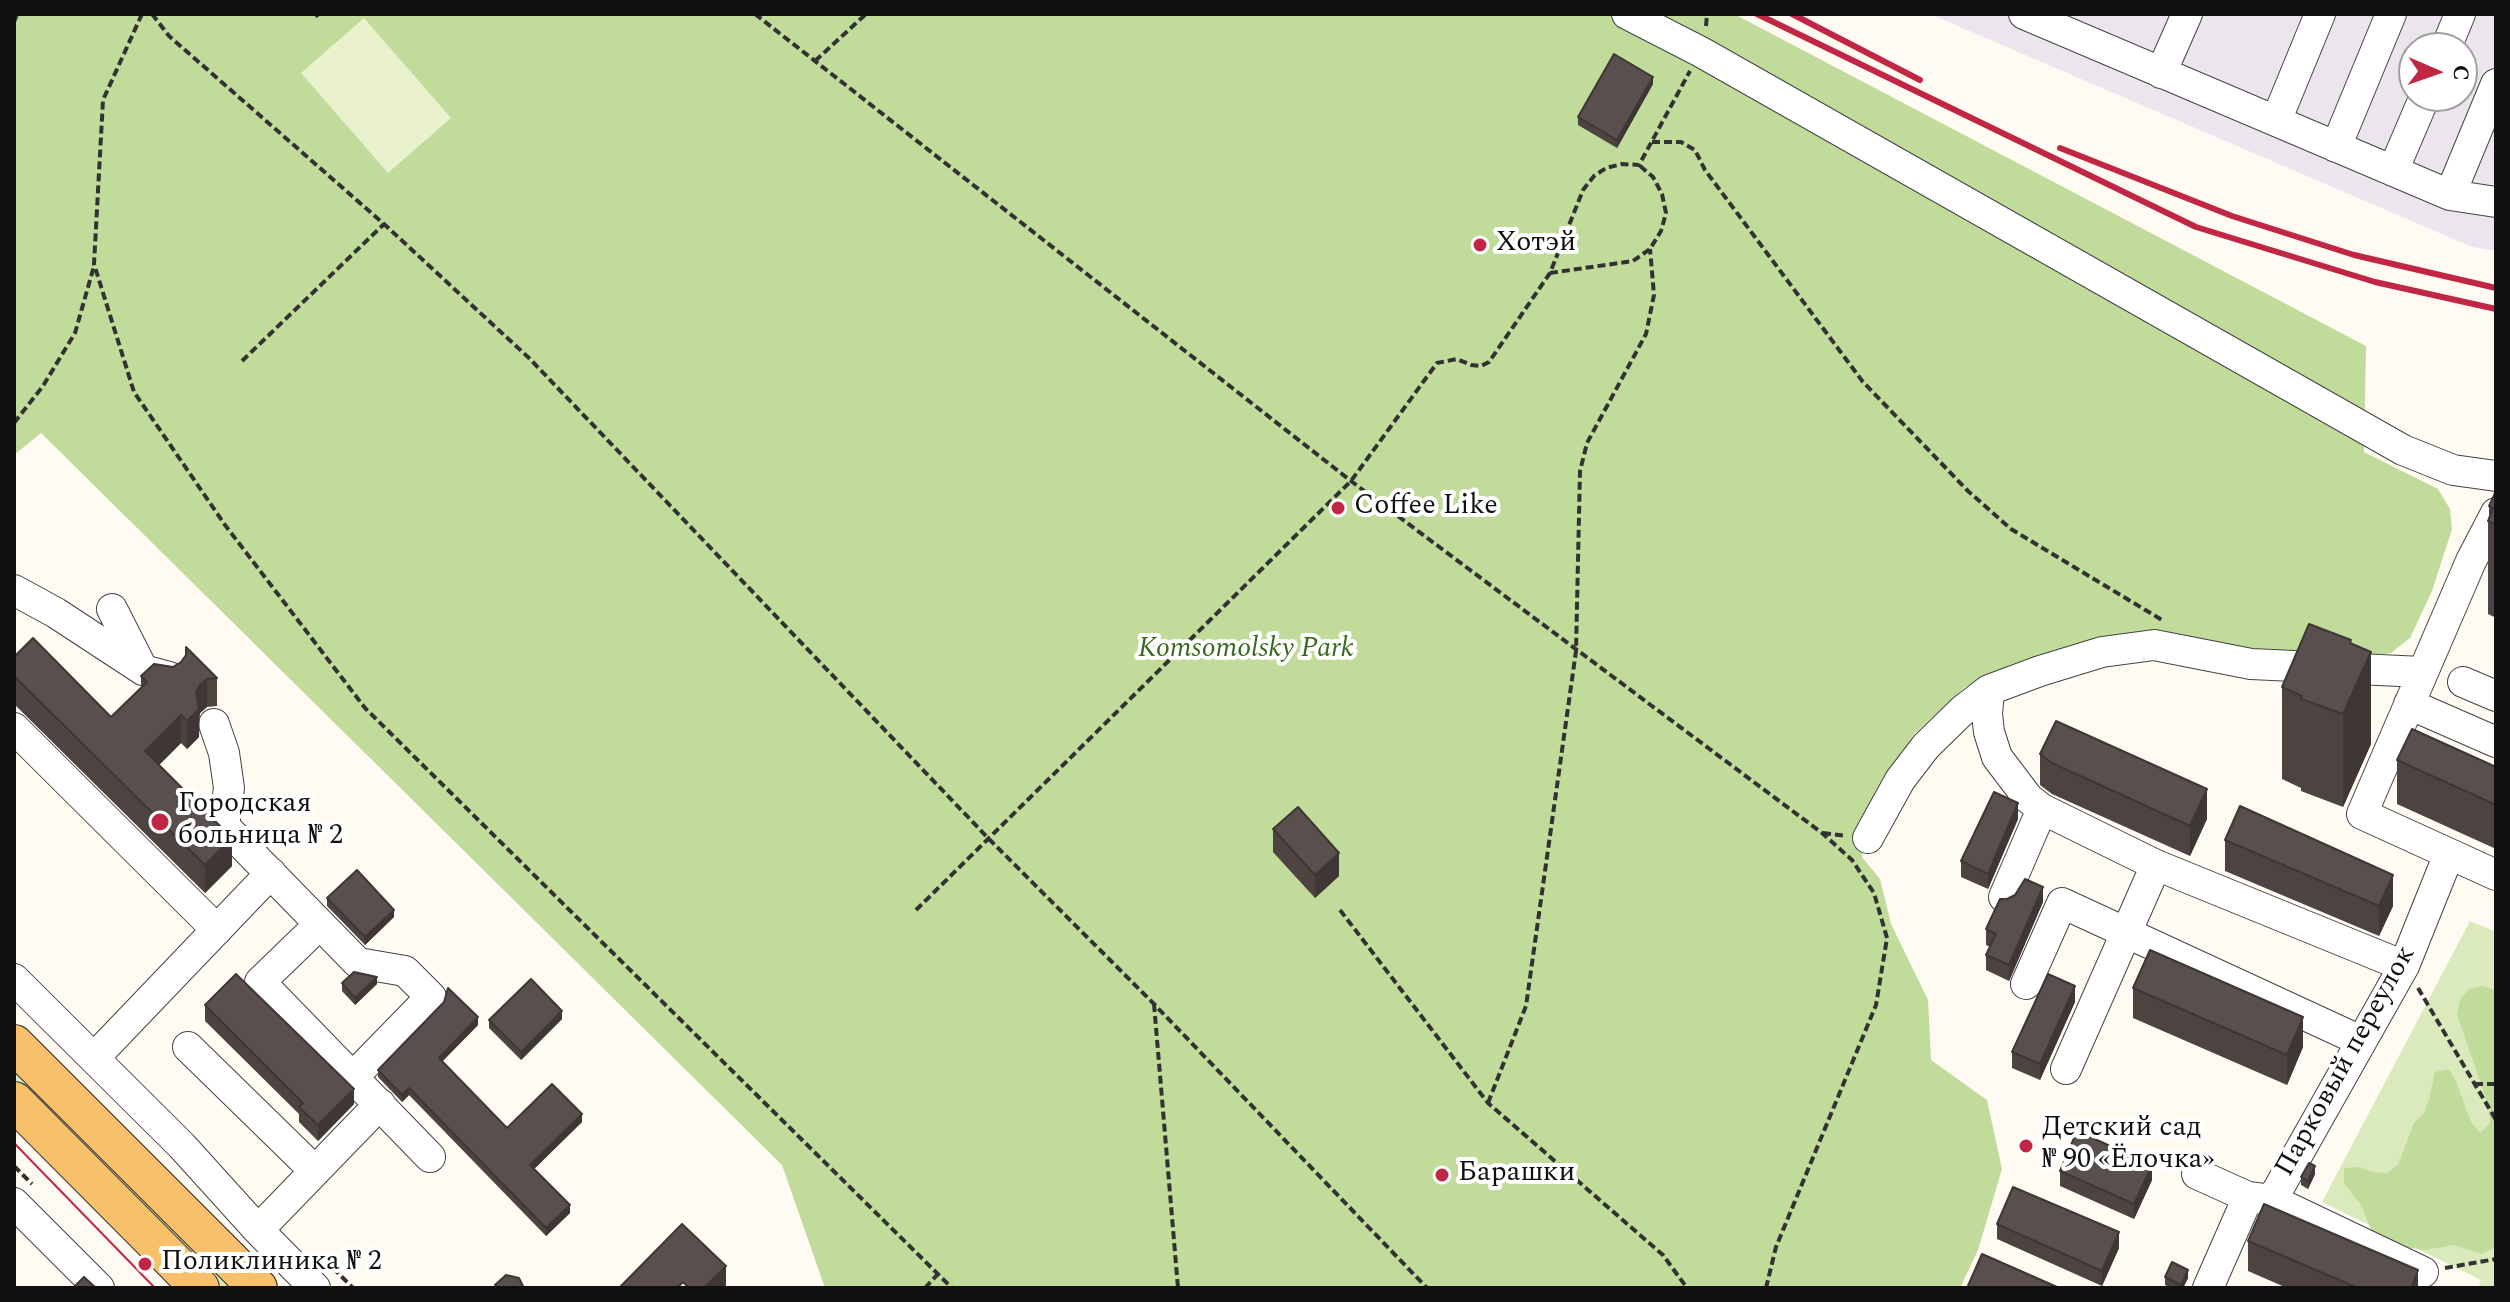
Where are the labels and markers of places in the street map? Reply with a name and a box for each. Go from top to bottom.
place label: Хотэй [1496,228,1576,262]
marker: Хотэй [1471,236,1489,254]
place label: Coffee Like [1354,491,1498,525]
marker: Coffee Like [1329,499,1347,517]
place label: Городская больница № 2 [178,789,343,855]
marker: Городская больница № 2 [149,811,171,833]
place label: Детский сад № 90 «Ёлочка» [2042,1113,2215,1179]
marker: Детский сад № 90 «Ёлочка» [2017,1137,2035,1155]
place label: Барашки [1458,1158,1575,1192]
marker: Барашки [1433,1166,1451,1184]
place label: Поликлиника № 2 [161,1247,382,1281]
marker: Поликлиника № 2 [136,1255,154,1273]

